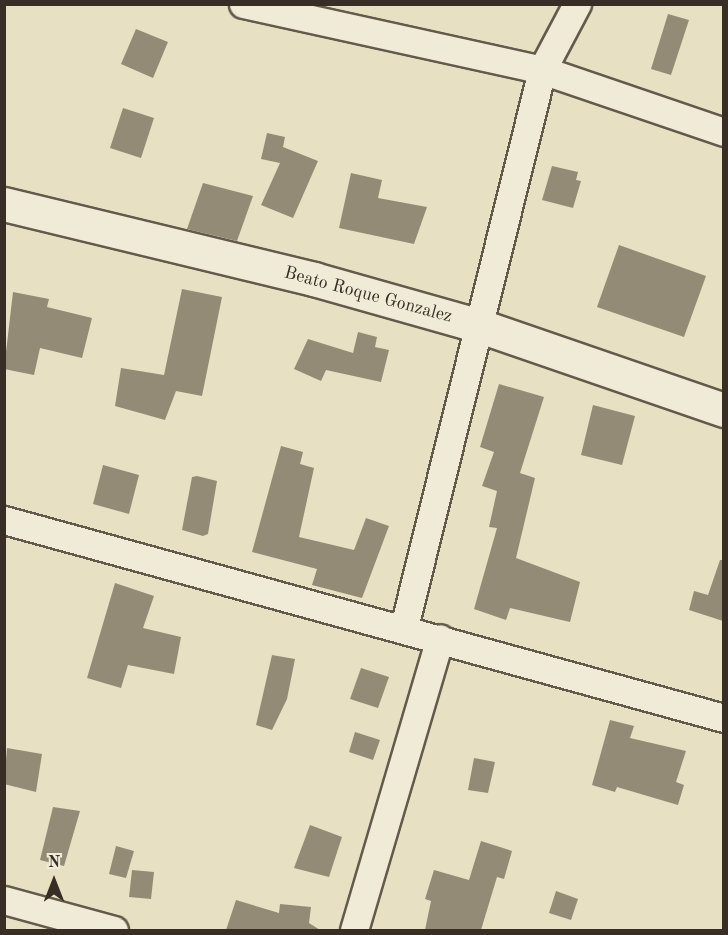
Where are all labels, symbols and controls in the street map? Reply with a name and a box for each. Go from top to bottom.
street label: Beato Roque Gonzalez [282,262,454,328]
north arrow [24,851,84,911]
text: N [48,855,60,871]

